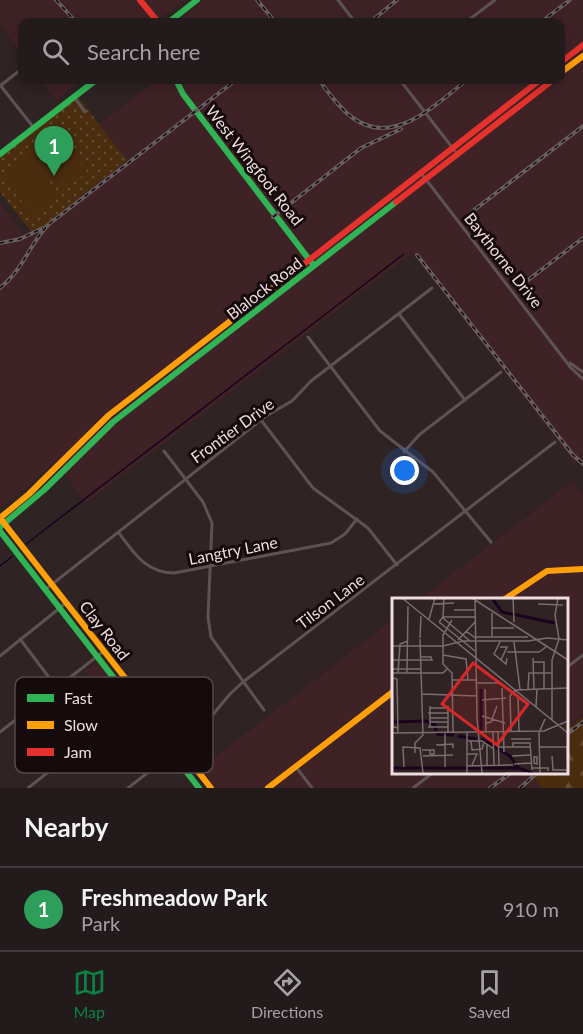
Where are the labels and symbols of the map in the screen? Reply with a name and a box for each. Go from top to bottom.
street label: West Wingfoot Road [202,101,308,229]
pin: 1 [34,126,74,176]
street label: Baythorne Drive [461,209,547,311]
street label: Blalock Road [223,253,305,323]
street label: Frontier Drive [187,394,277,466]
your location [390,456,419,485]
street label: Langtry Lane [187,532,279,568]
street label: Tilson Lane [292,569,368,633]
street label: Clay Road [76,597,134,663]
inset map [392,598,568,773]
legend [15,677,213,773]
text: Fast [64,688,93,707]
text: Slow [64,715,98,734]
text: Jam [64,742,92,761]

